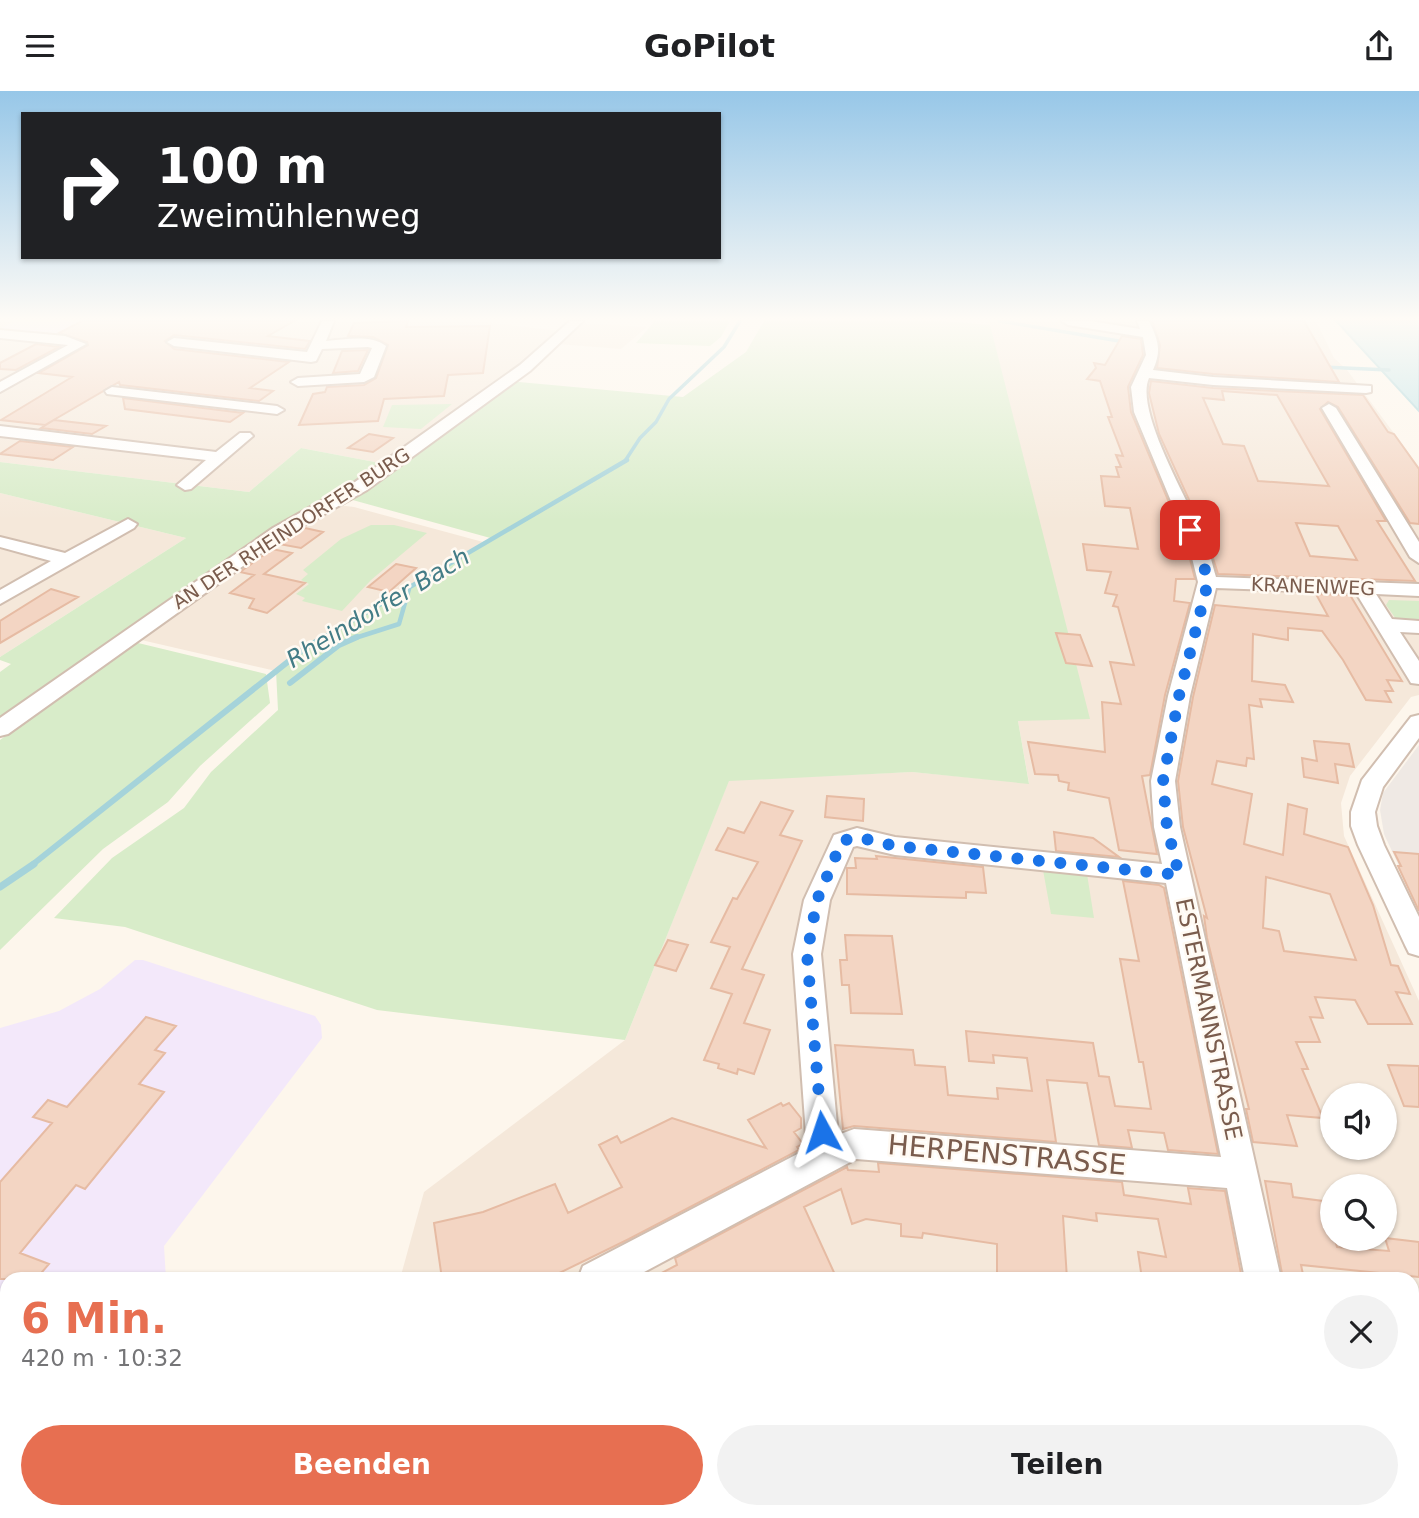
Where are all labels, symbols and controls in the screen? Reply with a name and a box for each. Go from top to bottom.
icon: menu [21,27,59,65]
text: GoPilot [644,27,775,65]
icon: share [1360,27,1398,65]
text: 100 m [157,138,327,195]
icon: right [42,140,133,231]
text: Zweimühlenweg [157,197,420,235]
street label: AN DER RHEINDORFER BURG [168,443,414,613]
pin [1160,500,1220,560]
icon: arrive [1171,511,1209,549]
water label: Rheindorfer Bach [281,542,475,674]
street label: KRANENWEG [1251,573,1375,599]
street label: ESTERMANNSTRASSE [1171,896,1247,1142]
map controls [1320,1083,1397,1251]
button: sound [1320,1083,1397,1160]
position arrow [785,1095,859,1169]
street label: HERPENSTRASSE [886,1128,1128,1182]
button: search [1320,1174,1397,1251]
text: 6 Min. [21,1294,167,1343]
button: close [1324,1295,1398,1369]
text: 420 m · 10:32 [21,1345,183,1371]
button: Beenden [21,1425,703,1505]
button: Teilen [717,1425,1398,1505]

